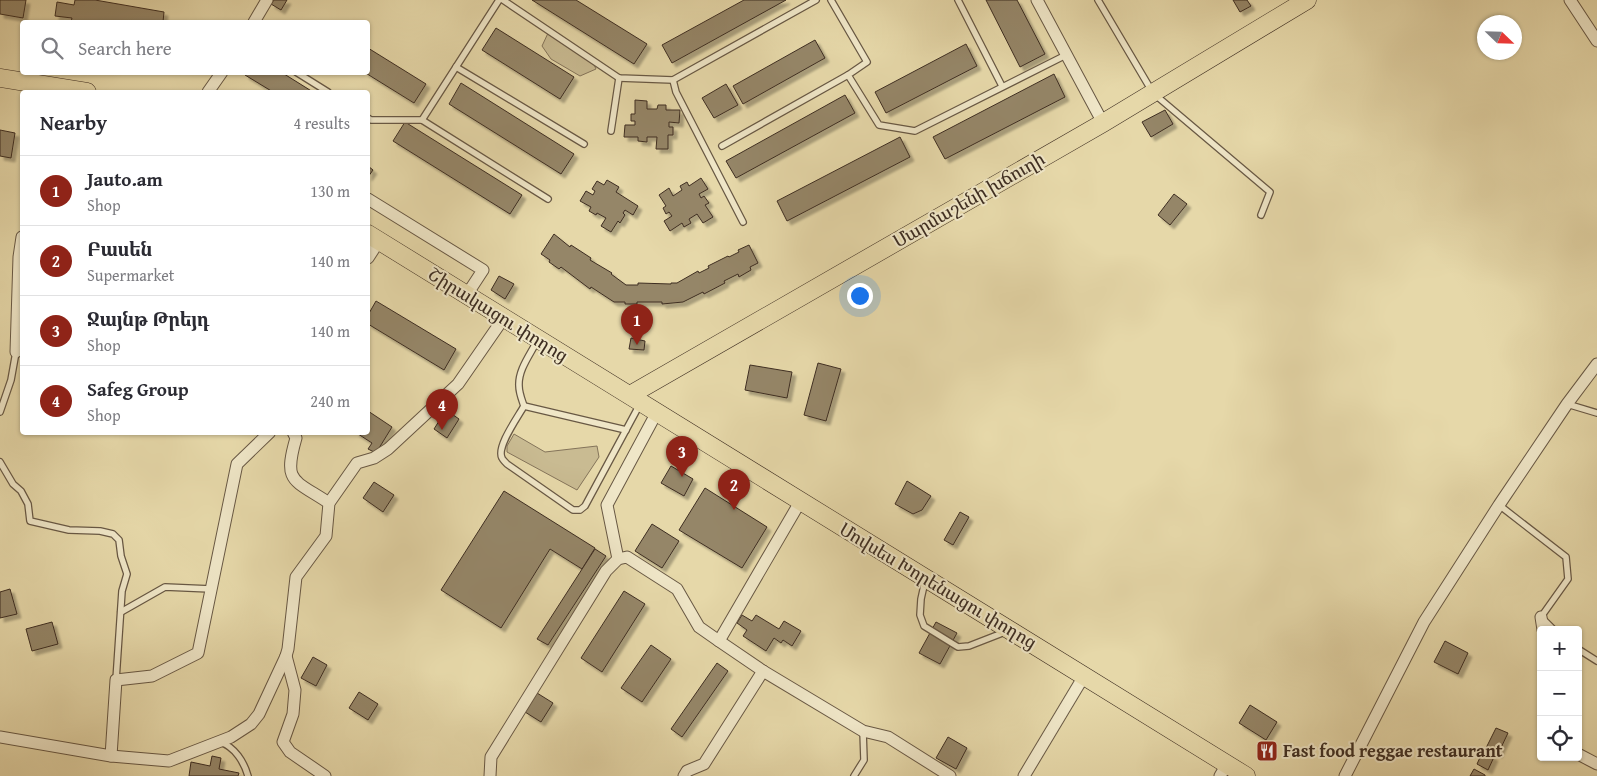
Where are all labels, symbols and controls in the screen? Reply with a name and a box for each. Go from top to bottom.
north arrow [1477,15,1522,60]
search box [20,20,370,75]
icon: search [38,34,66,62]
text: Search here [78,34,172,62]
text: Nearby [40,107,107,138]
text: 4 results [293,111,350,135]
street label: Մարմաշենի խճուղի [888,145,1050,254]
text: Jauto.am [87,165,163,193]
text: 1 [52,179,60,203]
text: 130 m [310,179,350,203]
text: Shop [87,193,121,217]
text: Բասեն [87,235,152,263]
text: 2 [52,249,60,273]
text: 140 m [310,249,350,273]
street label: Շիրակացու փողոց [423,261,574,369]
text: Supermarket [87,263,174,287]
your location [847,283,873,309]
pin: 1 [621,304,653,345]
text: Ջայնթ Թրեյդ [87,305,210,333]
text: 3 [52,319,60,343]
text: 140 m [310,319,350,343]
text: Shop [87,333,121,357]
text: Safeg Group [87,375,189,403]
text: 4 [52,389,60,413]
text: 240 m [310,389,350,413]
pin: 4 [426,389,458,430]
text: Shop [87,403,121,427]
pin: 3 [666,436,698,477]
pin: 2 [718,469,750,510]
street label: Մովսես Խորենացու փողոց [834,516,1042,655]
map controls [1537,626,1582,761]
button: + [1537,626,1582,671]
button: − [1537,671,1582,716]
button: locate [1537,716,1582,761]
place label: Fast food reggae restaurant [1283,737,1503,764]
restaurant icon: Fast food reggae restaurant [1255,739,1279,763]

